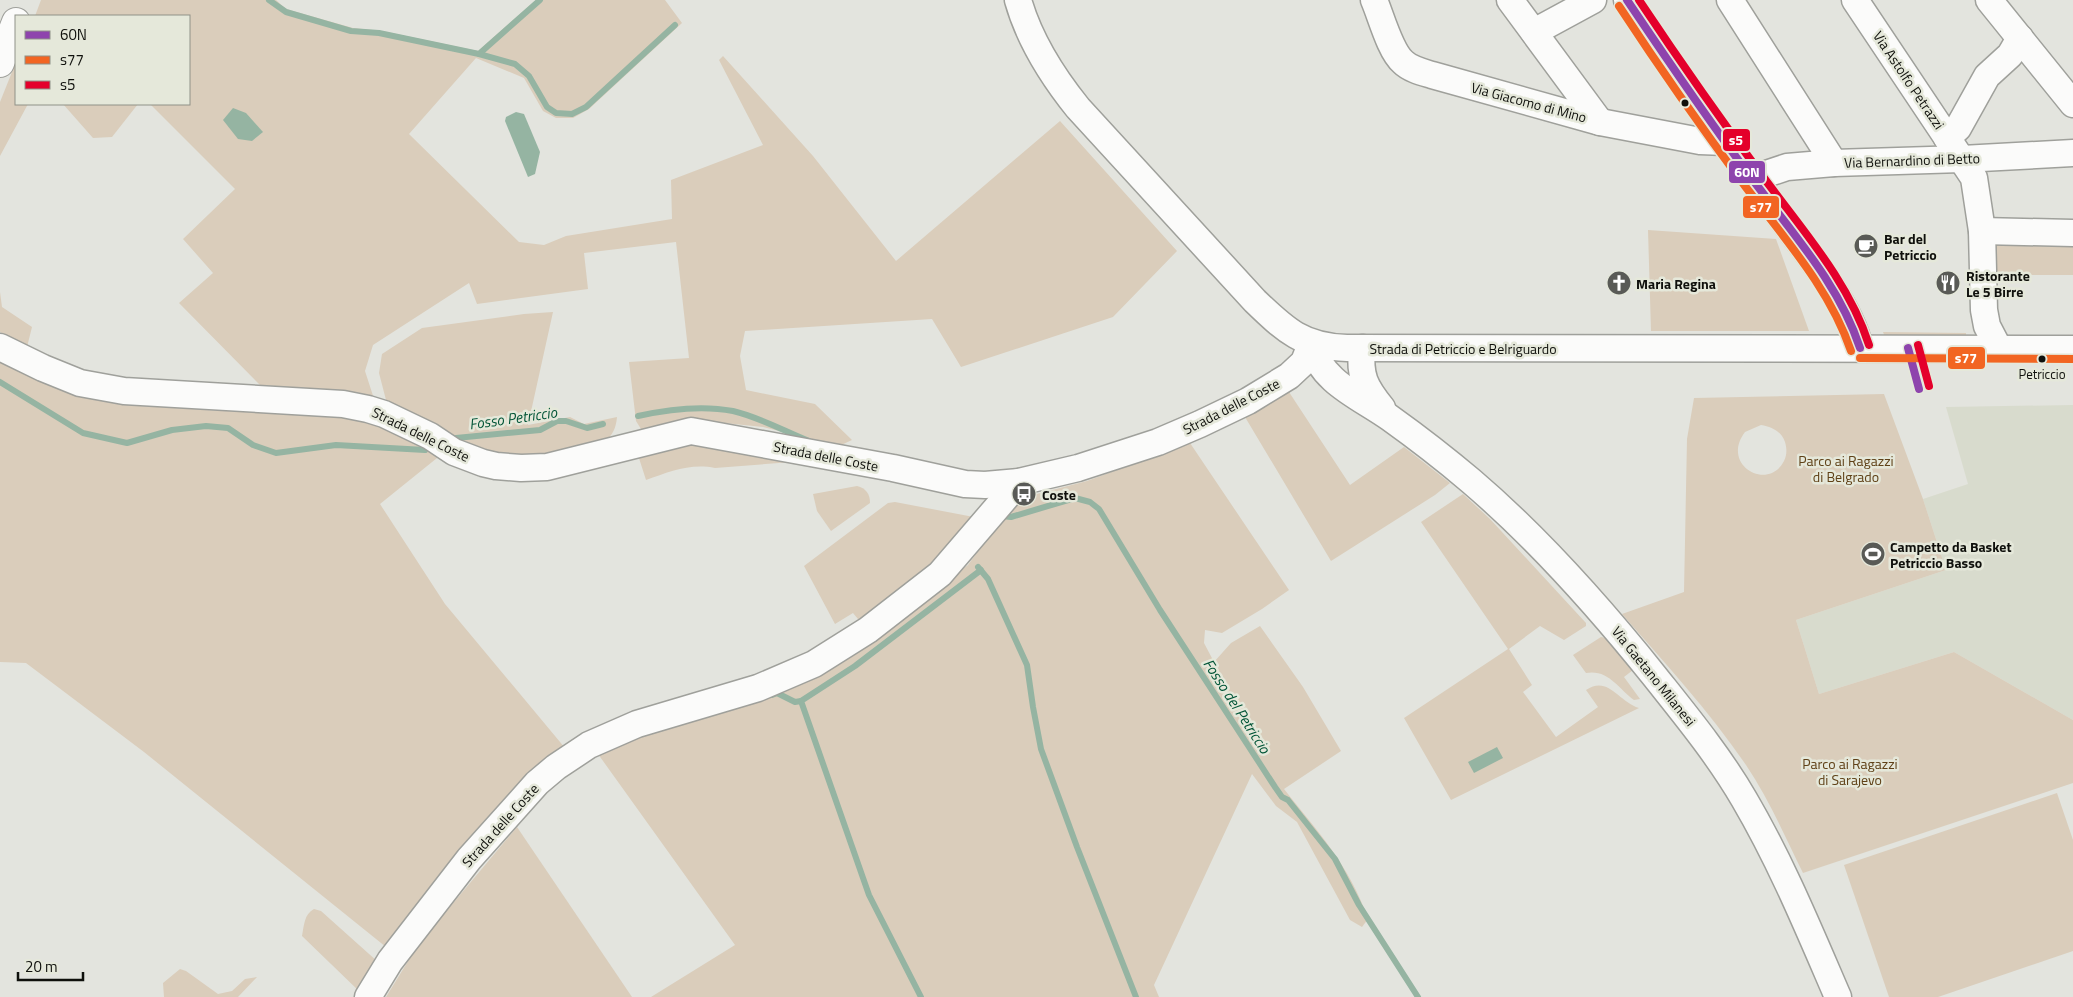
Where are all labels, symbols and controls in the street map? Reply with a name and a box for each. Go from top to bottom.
legend [15,15,190,105]
text: 60N [60,23,87,46]
street label: Via Astolfo Petrazzi [1868,27,1950,133]
text: s77 [60,48,84,71]
text: s5 [60,73,75,96]
street label: Via Giacomo di Mino [1469,76,1589,128]
unlabelled marker [1680,98,1690,108]
line badge: s5 [1722,128,1751,152]
text: s5 [1729,129,1743,150]
street label: Via Bernardino di Betto [1844,147,1980,173]
line badge: 60N [1728,160,1766,184]
text: 60N [1734,161,1760,182]
line badge: s77 [1742,195,1780,219]
text: s77 [1750,196,1772,217]
place label: Bar del Petriccio [1884,228,1937,265]
cafe icon: Bar del Petriccio [1853,233,1879,259]
place label: Ristorante Le 5 Birre [1966,265,2030,302]
church icon: Maria Regina [1606,270,1632,296]
restaurant icon: Ristorante Le 5 Birre [1935,270,1961,296]
place label: Maria Regina [1636,273,1716,294]
street label: Strada di Petriccio e Belriguardo [1369,338,1557,359]
line badge: s77 [1947,346,1986,370]
text: s77 [1955,347,1977,368]
marker: Petriccio [2037,354,2047,364]
place label: Petriccio [2018,364,2066,384]
street label: Strada delle Coste [1179,373,1283,439]
water label: Fosso Petriccio [468,400,559,436]
street label: Strada delle Coste [369,401,473,467]
street label: Strada delle Coste [772,436,880,476]
park label: Parco ai Ragazzi di Belgrado [1798,450,1894,487]
bus stop icon: Coste [1011,481,1037,507]
place label: Coste [1042,484,1076,505]
place label: Campetto da Basket Petriccio Basso [1890,536,2012,573]
sports icon: Campetto da Basket Petriccio Basso [1860,541,1886,567]
street label: Via Gaetano Milanesi [1607,622,1701,730]
water label: Fosso del Petriccio [1198,654,1277,759]
park label: Parco ai Ragazzi di Sarajevo [1802,753,1898,790]
street label: Strada delle Coste [457,779,543,871]
scale bar [18,950,82,982]
text: 20 m [25,955,58,978]

